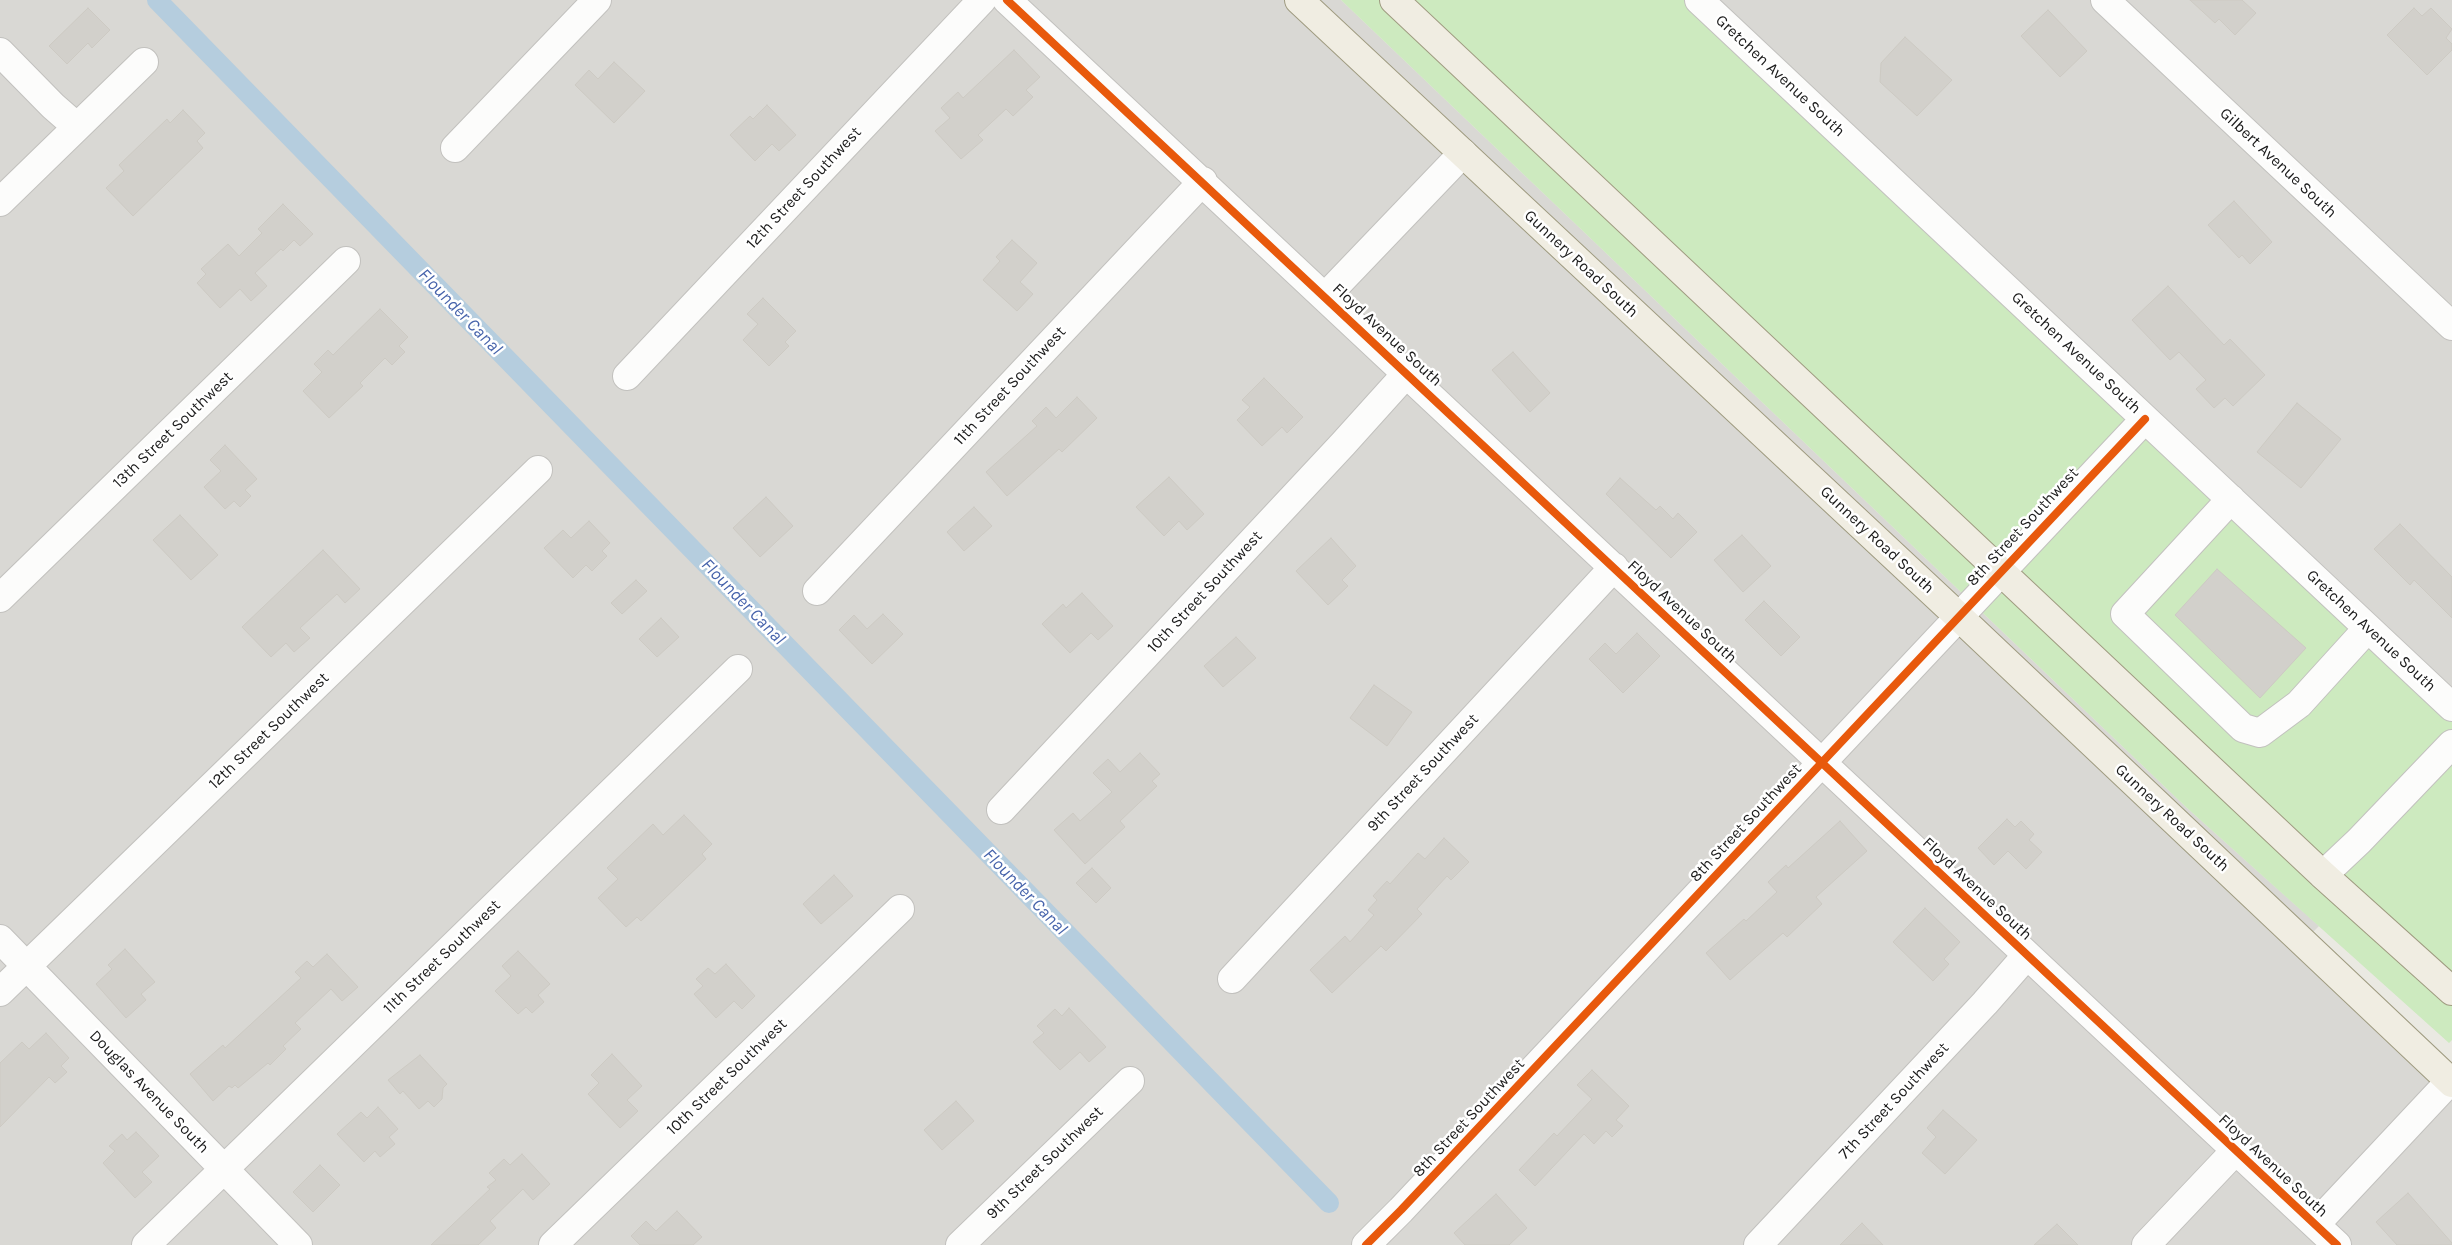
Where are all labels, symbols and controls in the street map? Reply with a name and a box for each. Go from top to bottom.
street label: Gretchen Avenue South [1711,11,1849,141]
street label: Gilbert Avenue South [2215,104,2341,222]
street label: 12th Street Southwest [743,123,865,253]
street label: Gunnery Road South [1520,206,1642,322]
water label: Flounder Canal [413,264,507,360]
street label: Floyd Avenue South [1328,279,1446,391]
street label: Gretchen Avenue South [2007,288,2145,418]
street label: 11th Street Southwest [950,322,1070,450]
street label: 13th Street Southwest [109,368,237,492]
street label: 8th Street Southwest [1963,464,2083,590]
street label: Gunnery Road South [1816,482,1938,598]
street label: 10th Street Southwest [1143,527,1267,657]
water label: Flounder Canal [696,554,790,650]
street label: Floyd Avenue South [1623,556,1741,668]
street label: Gretchen Avenue South [2302,566,2440,696]
street label: 12th Street Southwest [205,669,333,793]
street label: 9th Street Southwest [1363,710,1483,836]
street label: 8th Street Southwest [1686,760,1806,886]
street label: Gunnery Road South [2111,760,2233,876]
street label: Floyd Avenue South [1918,833,2036,945]
water label: Flounder Canal [978,844,1072,940]
street label: 11th Street Southwest [379,896,505,1018]
street label: 10th Street Southwest [663,1015,791,1139]
street label: Douglas Avenue South [85,1026,213,1158]
street label: 7th Street Southwest [1835,1039,1953,1163]
street label: 8th Street Southwest [1409,1055,1529,1181]
street label: 9th Street Southwest [983,1102,1107,1224]
street label: Floyd Avenue South [2214,1110,2332,1222]

